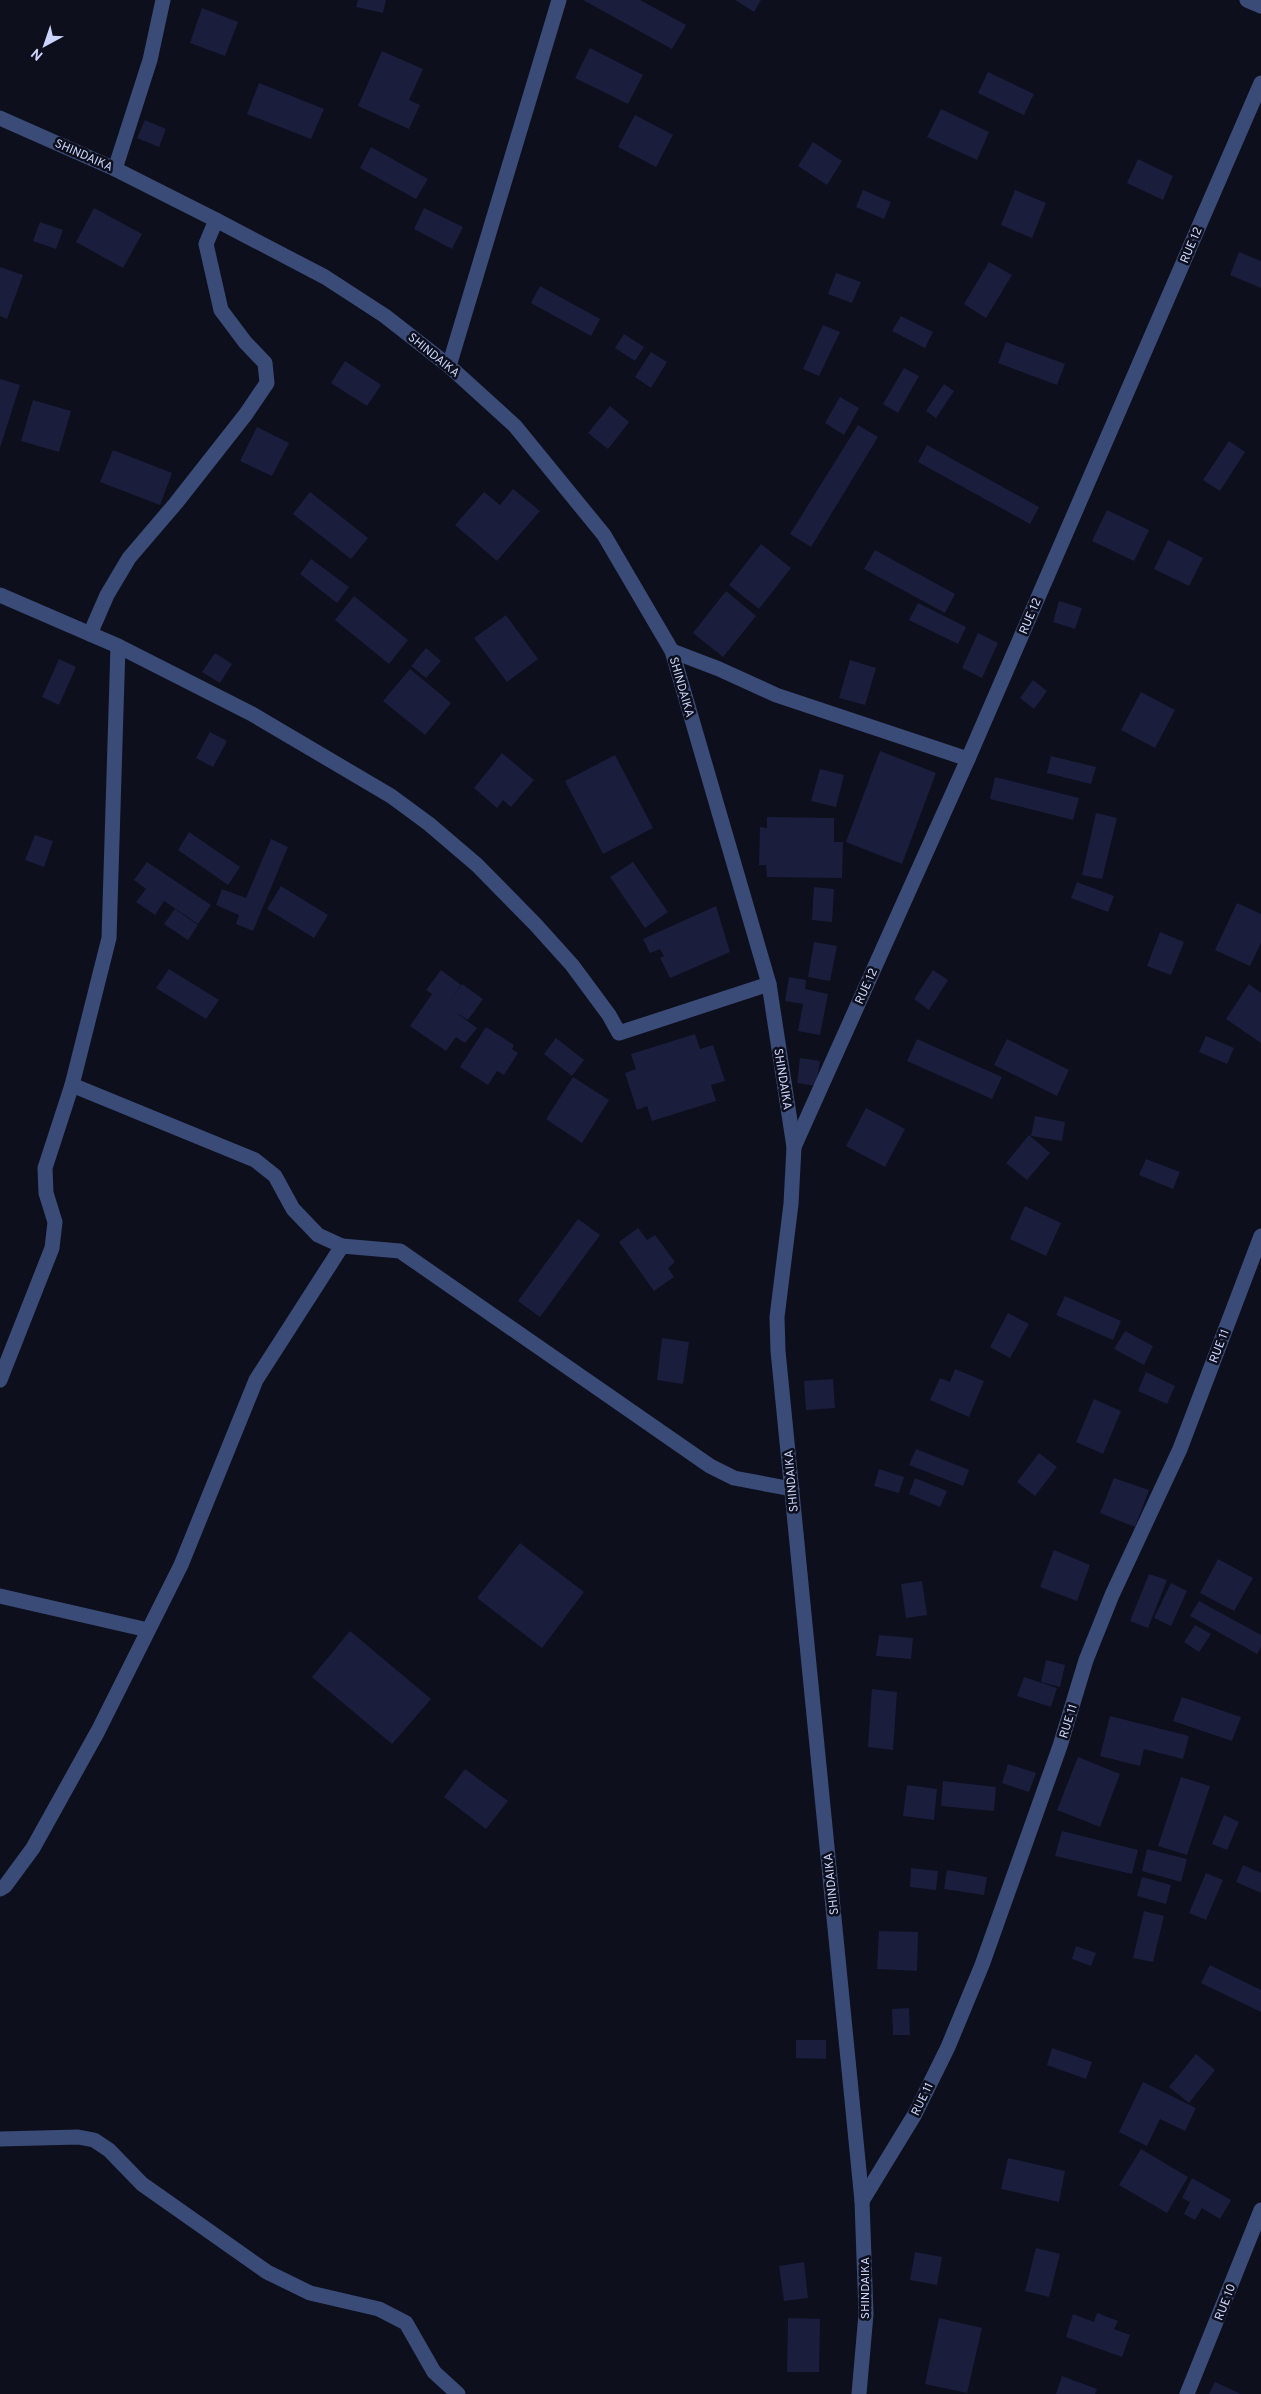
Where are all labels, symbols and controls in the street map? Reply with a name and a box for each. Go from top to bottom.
north arrow [20,20,70,70]
text: N [28,44,47,64]
street label: SHINDAIKA [52,136,115,176]
street label: RUE 12 [1177,225,1207,266]
street label: SHINDAIKA [404,330,463,382]
street label: RUE 12 [1016,596,1046,637]
street label: SHINDAIKA [665,655,697,719]
street label: RUE 12 [852,966,882,1007]
street label: SHINDAIKA [769,1047,795,1111]
street label: RUE 11 [1206,1327,1234,1366]
street label: SHINDAIKA [781,1449,803,1513]
street label: RUE 11 [1056,1702,1082,1740]
street label: SHINDAIKA [821,1852,843,1916]
street label: RUE 11 [908,2080,938,2119]
street label: SHINDAIKA [858,2257,874,2319]
street label: RUE 10 [1212,2282,1240,2323]

